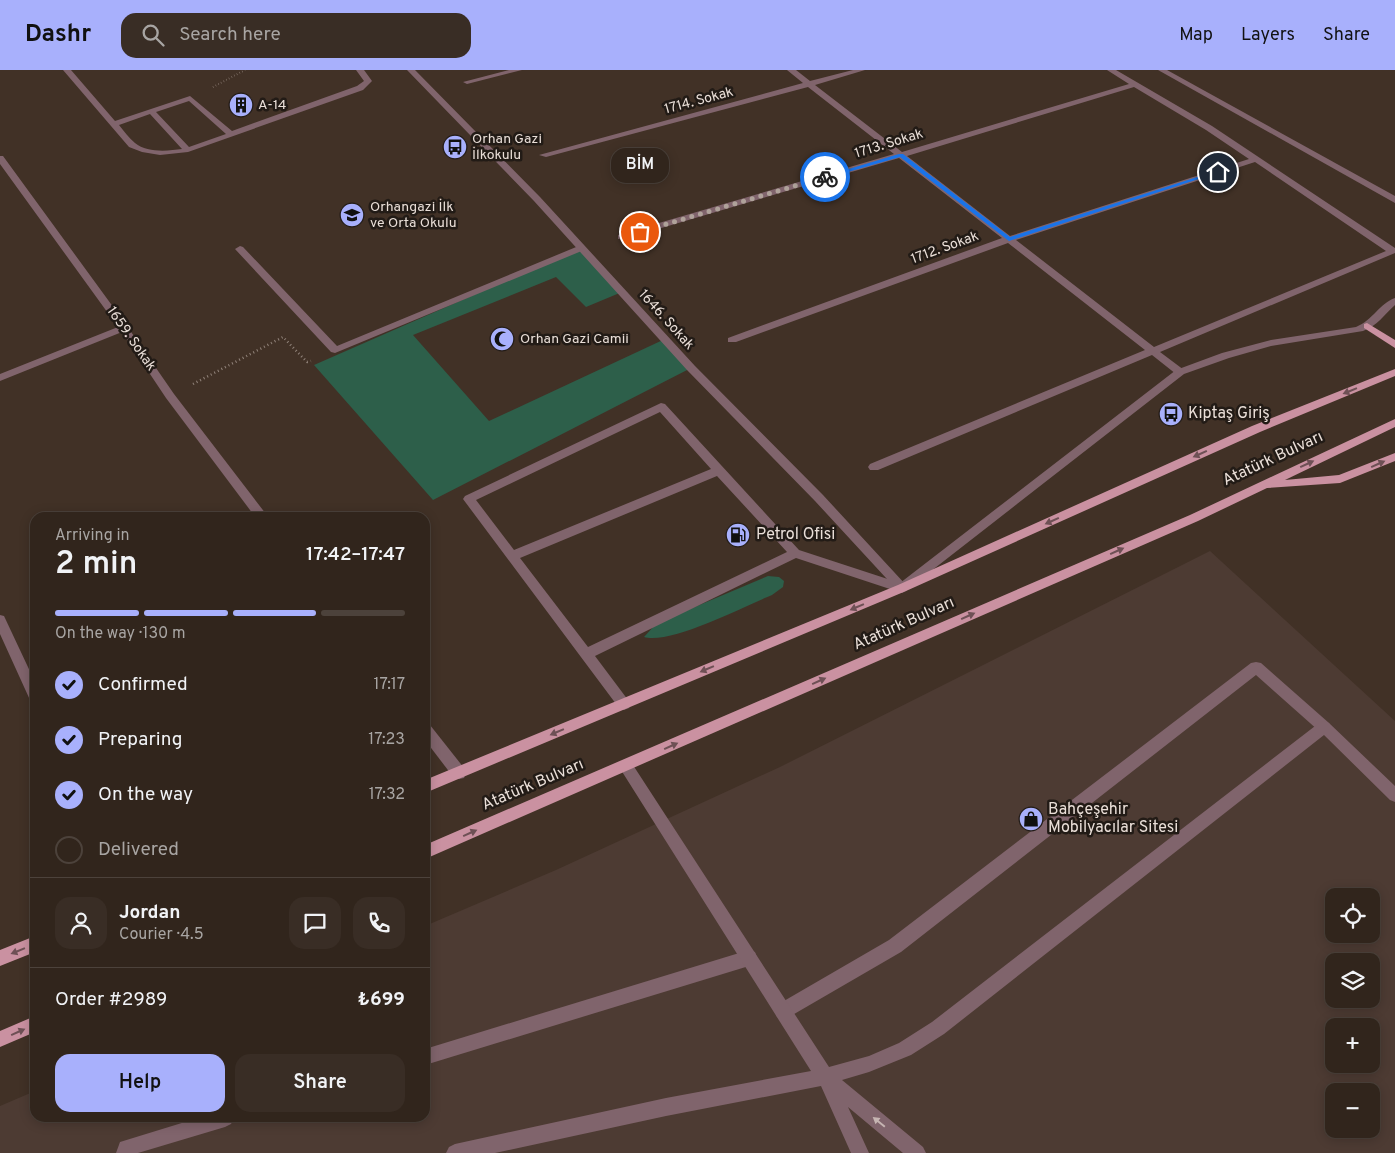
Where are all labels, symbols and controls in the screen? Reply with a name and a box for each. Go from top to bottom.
search box [121,13,471,58]
text: Dashr [25,20,91,50]
icon: search [139,21,167,49]
text: Search here [179,23,281,47]
text: Map [1179,24,1213,47]
text: Layers [1241,24,1295,47]
text: Share [1323,24,1370,47]
street label: 1714. Sokak [663,84,735,118]
building icon: A-14 [228,92,254,118]
place label: A-14 [258,97,287,114]
street label: 1713. Sokak [853,126,925,162]
place label: Orhan Gazi İlkokulu [472,131,542,164]
bus stop icon: Orhan Gazi İlkokulu [442,134,468,160]
callout: BİM [611,147,669,182]
pin [1197,151,1239,193]
courier [800,152,850,202]
text: BİM [626,155,654,175]
icon: home [1204,158,1232,186]
icon: bike [811,163,839,191]
place label: Orhangazi İlk ve Orta Okulu [370,198,457,232]
school or university icon: Orhangazi İlk ve Orta Okulu [339,202,365,228]
pin [619,211,661,253]
icon: bag [626,218,654,246]
street label: 1712. Sokak [909,228,981,268]
street label: 1646. Sokak [635,286,697,354]
street label: 1659. Sokak [103,304,159,374]
mosque icon: Orhan Gazi Camii [489,326,515,352]
place label: Orhan Gazi Camii [520,331,629,348]
one-way arrow [1342,387,1357,395]
bus stop icon: Kiptaş Giriş [1158,401,1184,427]
place label: Kiptaş Giriş [1188,404,1270,424]
street label: Atatürk Bulvarı [1220,427,1326,491]
one-way arrow [1193,451,1207,459]
one-way arrow [1300,460,1314,468]
one-way arrow [1371,460,1385,468]
one-way arrow [1045,517,1059,525]
fuel station icon: Petrol Ofisi [725,522,751,548]
place label: Petrol Ofisi [756,525,835,545]
text: Arriving in [55,526,130,546]
text: 17:42–17:47 [306,543,405,567]
text: 2 min [55,545,137,585]
one-way arrow [1110,547,1124,555]
street label: Atatürk Bulvarı [850,593,958,655]
one-way arrow [850,603,864,611]
one-way arrow [961,612,975,620]
text: On the way · 130 m [55,624,186,644]
one-way arrow [700,666,714,674]
icon: check [55,671,83,699]
text: Confirmed [98,673,188,697]
text: 17:17 [374,675,405,695]
one-way arrow [812,677,826,685]
icon: check [55,726,83,754]
text: Preparing [98,728,182,752]
one-way arrow [550,728,564,736]
text: 17:23 [368,730,405,750]
one-way arrow [664,742,678,750]
street label: Atatürk Bulvarı [479,755,587,815]
icon: check [55,781,83,809]
text: On the way [98,783,193,807]
text: 17:32 [369,785,405,805]
place label: Bahçeşehir Mobilyacılar Sitesi [1048,800,1178,838]
shop icon: Bahçeşehir Mobilyacılar Sitesi [1018,806,1044,832]
one-way arrow [463,828,477,836]
text: Delivered [98,838,179,862]
map controls [1325,888,1380,1138]
button: locate [1325,888,1380,943]
button: person [55,897,107,949]
button: chat [289,897,341,949]
button: phone [353,897,405,949]
text: Jordan [119,901,181,925]
text: Courier · 4.5 [119,925,204,945]
one-way arrow [10,948,25,955]
button: layers [1325,953,1380,1008]
text: Order #2989 [55,988,167,1012]
text: ₺699 [357,988,405,1012]
button: + [1325,1018,1380,1073]
one-way arrow [10,1027,25,1035]
button: Help [55,1054,225,1112]
button: Share [235,1054,405,1112]
button: − [1325,1083,1380,1138]
one-way arrow [874,1116,886,1128]

